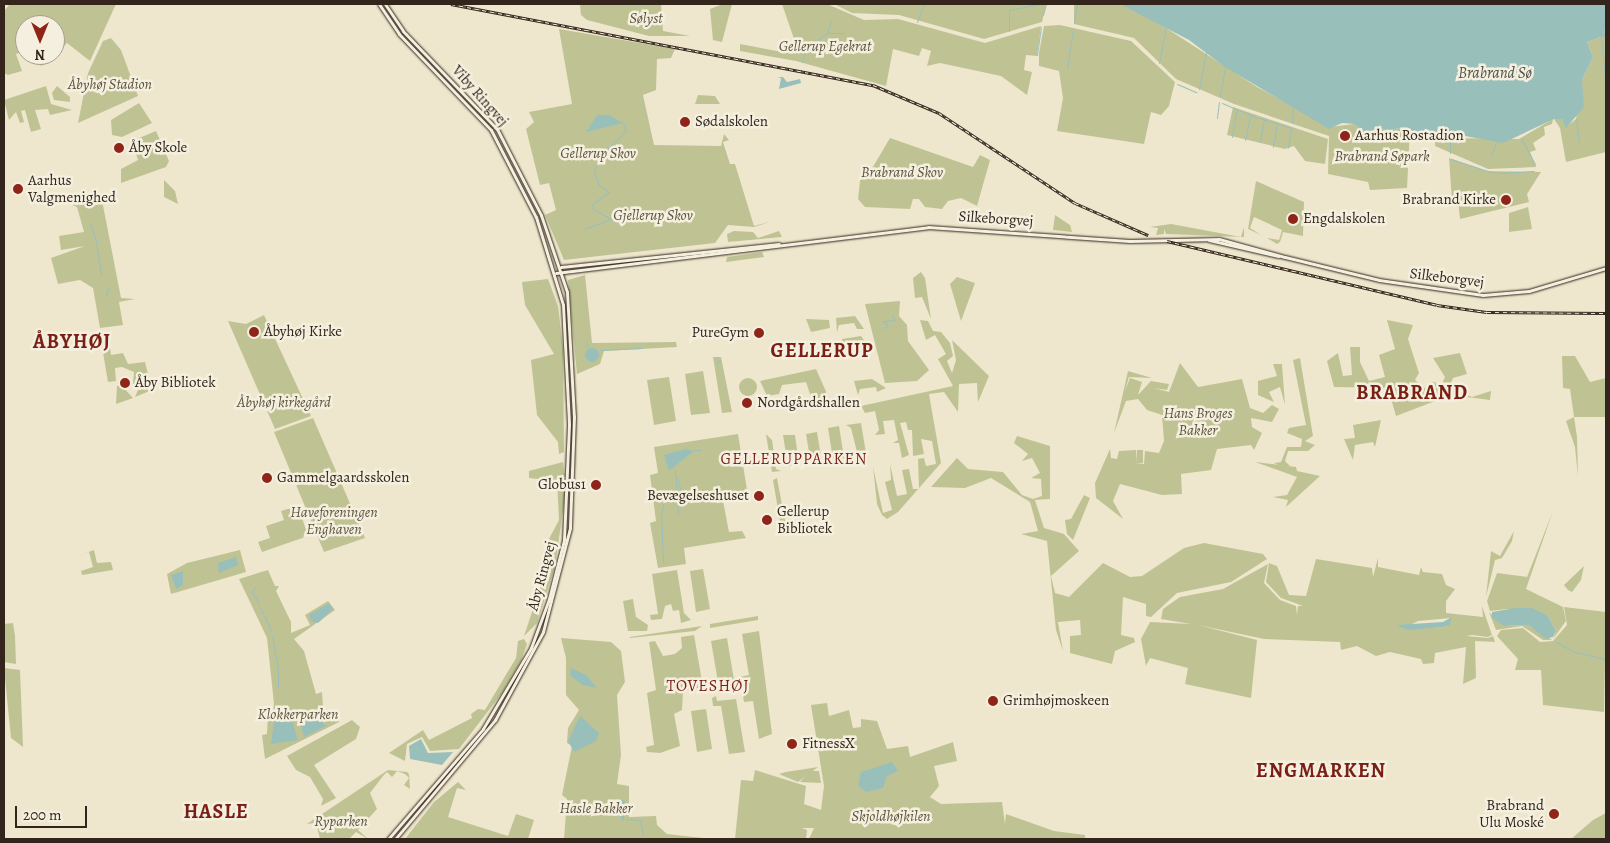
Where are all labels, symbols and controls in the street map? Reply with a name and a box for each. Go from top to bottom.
park label: Sølyst [629,10,663,28]
north arrow [15,15,65,65]
park label: Gellerup Egekrat [779,38,871,56]
text: N [35,45,45,64]
street label: Viby Ringvej [448,62,512,130]
water label: Brabrand Sø [1458,63,1532,83]
park label: Åbyhøj Stadion [68,76,152,94]
place label: Sødalskolen [695,113,768,131]
marker: Sødalskolen [679,116,691,128]
place label: Aarhus Rostadion [1355,127,1464,145]
marker: Aarhus Rostadion [1339,130,1351,142]
place label: Åby Skole [129,139,187,157]
marker: Åby Skole [113,142,125,154]
park label: Gellerup Skov [560,145,636,163]
park label: Brabrand Søpark [1334,148,1430,166]
park label: Brabrand Skov [861,164,943,182]
place label: Aarhus Valgmenighed [28,171,116,206]
marker: Aarhus Valgmenighed [12,183,24,195]
place label: Brabrand Kirke [1402,191,1496,209]
marker: Brabrand Kirke [1500,194,1512,206]
park label: Gjellerup Skov [613,207,693,225]
street label: Silkeborgvej [958,207,1034,231]
place label: Engdalskolen [1303,210,1385,228]
marker: Engdalskolen [1287,213,1299,225]
street label: Silkeborgvej [1409,265,1485,291]
place label: Åbyhøj Kirke [264,323,342,341]
place label: PureGym [691,324,749,342]
marker: Åbyhøj Kirke [248,326,260,338]
marker: PureGym [753,327,765,339]
district label: ÅBYHØJ [32,329,112,353]
district label: GELLERUP [770,338,874,362]
place label: Åby Bibliotek [135,374,216,392]
marker: Åby Bibliotek [119,377,131,389]
district label: BRABRAND [1355,380,1469,404]
park label: Åbyhøj kirkegård [237,394,331,412]
place label: Nordgårdshallen [757,394,860,412]
marker: Nordgårdshallen [741,397,753,409]
park label: Hans Broges Bakker [1163,404,1233,439]
district label: GELLERUPPARKEN [719,449,869,469]
place label: Gammelgaardsskolen [277,469,409,487]
marker: Gammelgaardsskolen [261,472,273,484]
place label: Globus1 [538,476,586,494]
marker: Globus1 [590,479,602,491]
place label: Bevægelseshuset [647,487,749,505]
marker: Bevægelseshuset [753,490,765,502]
place label: Gellerup Bibliotek [777,502,832,537]
park label: Haveforeningen Enghaven [290,503,378,538]
marker: Gellerup Bibliotek [761,514,773,526]
street label: Åby Ringvej [524,539,560,613]
district label: TOVESHØJ [665,676,751,696]
place label: Grimhøjmoskeen [1003,692,1109,710]
marker: Grimhøjmoskeen [987,695,999,707]
park label: Klokkerparken [258,706,338,724]
place label: FitnessX [802,735,855,753]
marker: FitnessX [786,738,798,750]
district label: ENGMARKEN [1255,758,1387,782]
scale bar [18,796,90,828]
place label: Brabrand Ulu Moské [1479,796,1544,831]
district label: HASLE [183,799,249,823]
park label: Hasle Bakker [559,800,633,818]
text: 200 m [23,805,62,825]
park label: Skjoldhøjkilen [852,808,930,826]
marker: Brabrand Ulu Moské [1548,808,1560,820]
park label: Ryparken [314,813,368,831]

